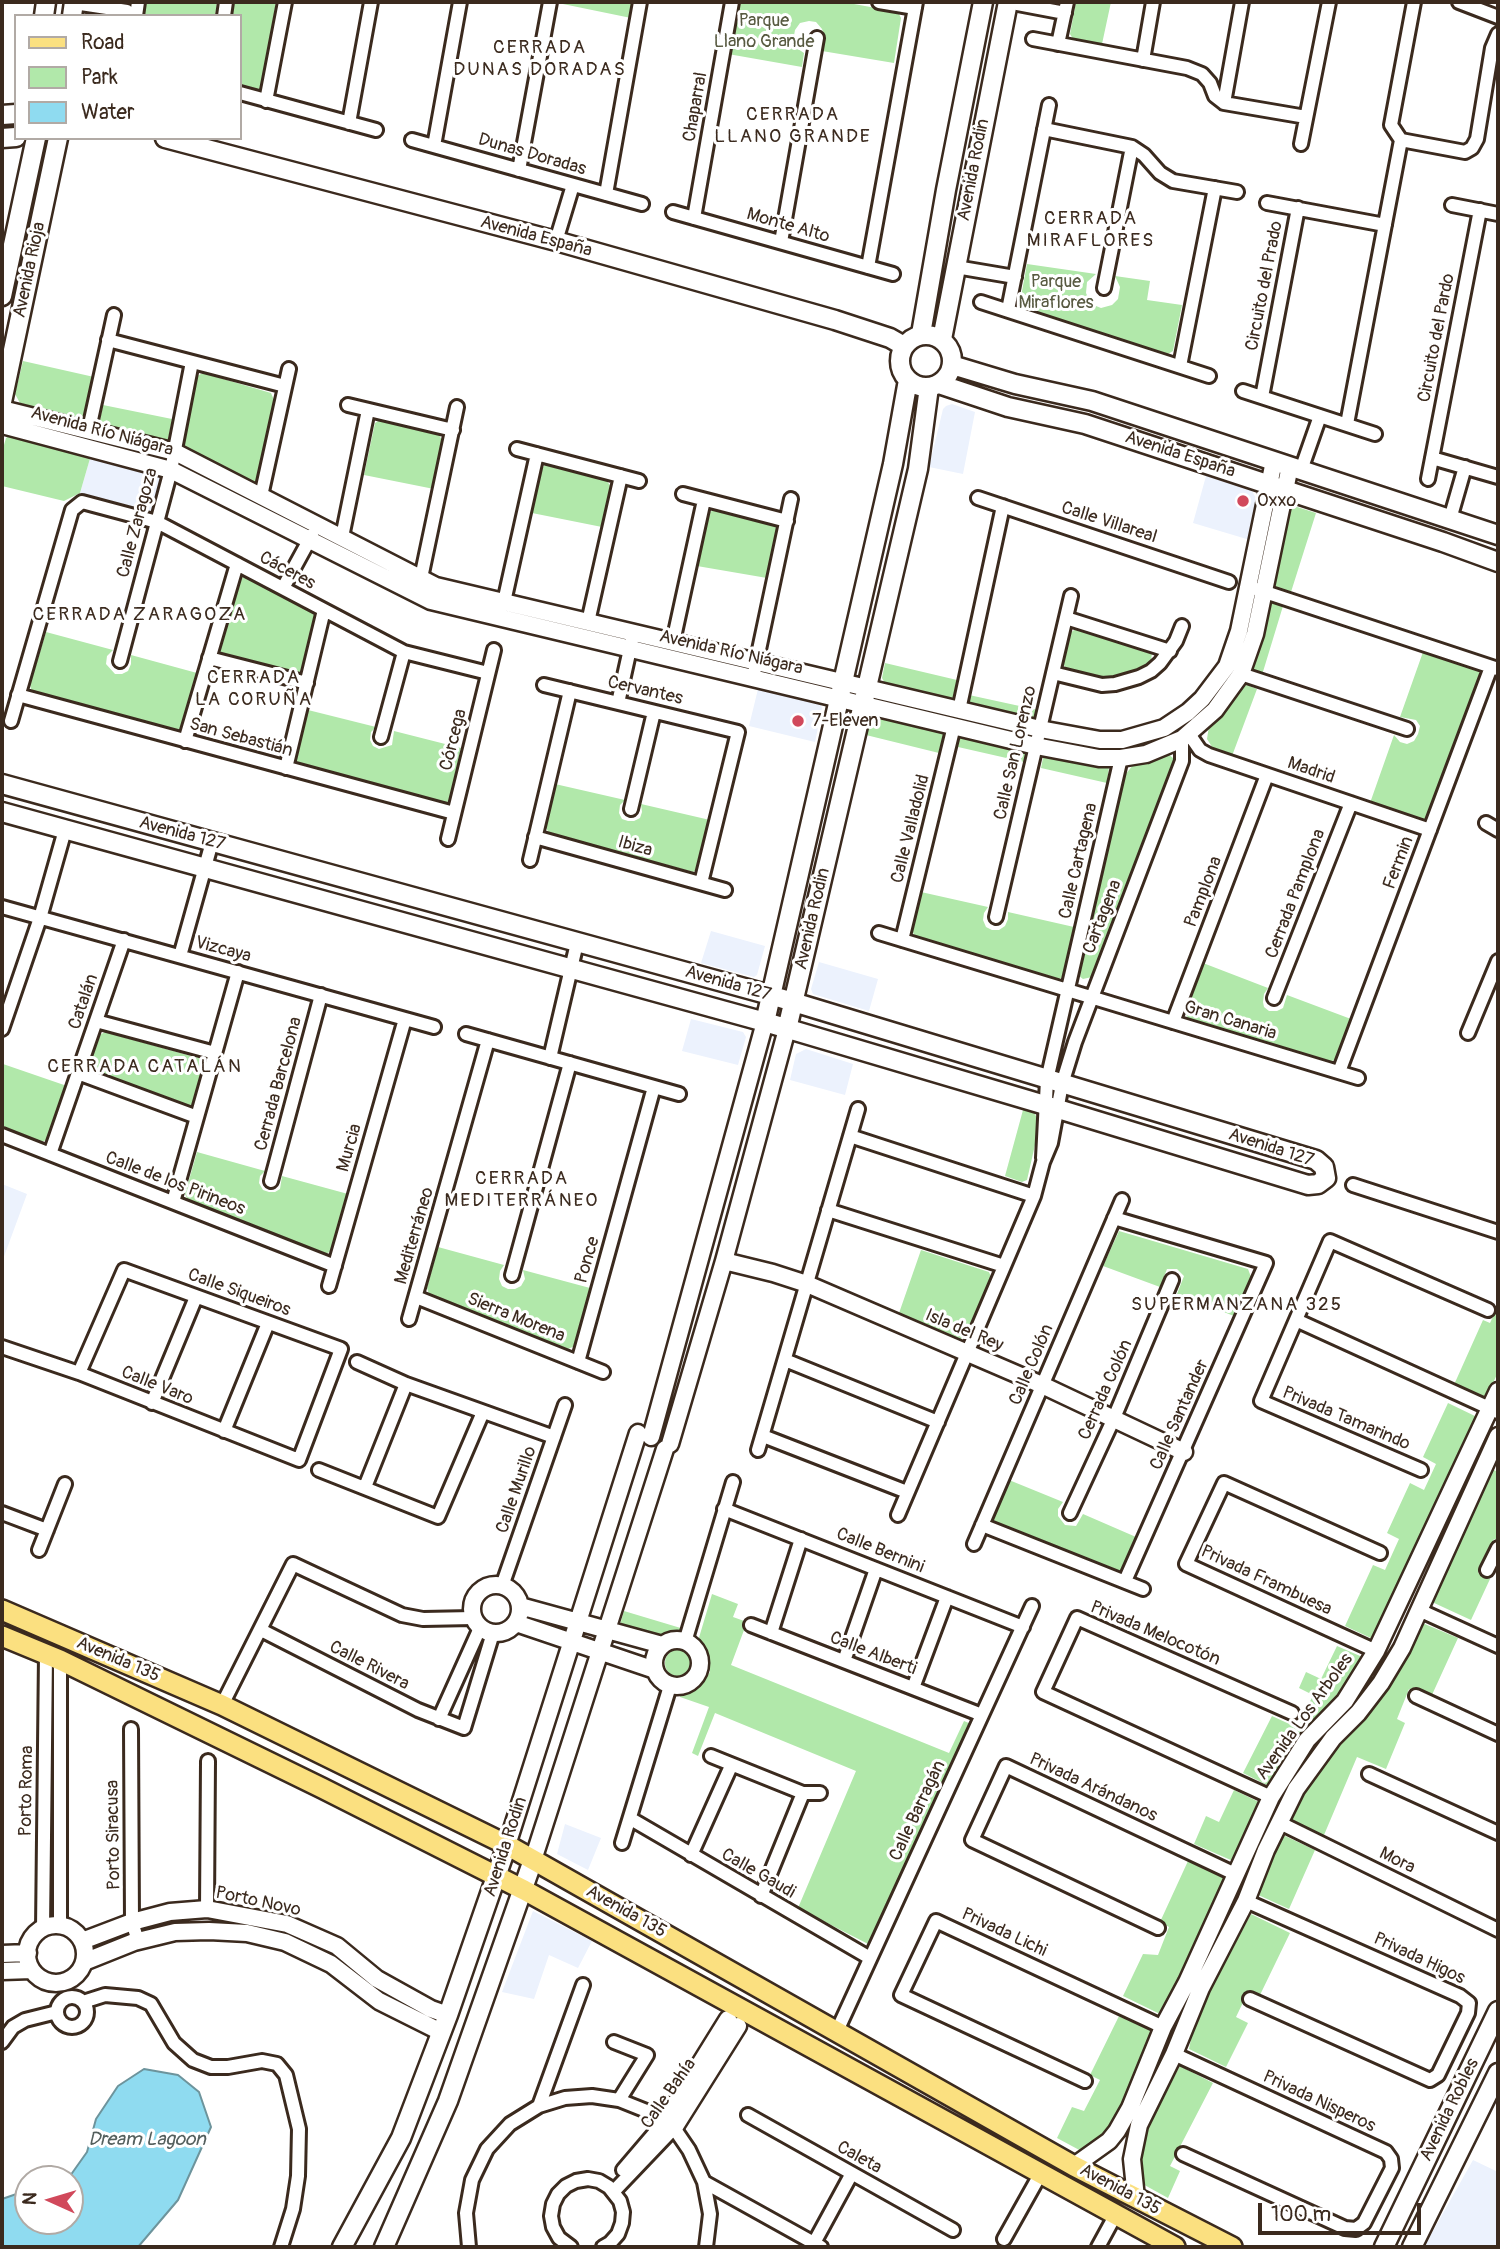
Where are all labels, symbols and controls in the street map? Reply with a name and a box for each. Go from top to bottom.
park label: Parque Llano Grande [714,10,814,52]
legend [14,14,242,140]
text: Road [81,29,125,56]
district label: CERRADA DUNAS DORADAS [455,37,625,81]
text: Park [81,64,118,91]
street label: Chaparral [679,71,713,143]
text: Water [81,99,134,126]
district label: CERRADA LLANO GRANDE [716,104,870,148]
street label: Avenida Rodin [953,117,995,223]
street label: Dunas Doradas [475,129,589,181]
street label: Monte Alto [744,204,832,248]
district label: CERRADA MIRAFLORES [1028,208,1154,252]
street label: Avenida España [478,212,594,262]
street label: Circuito del Prado [1242,219,1288,353]
street label: Avenida Rioja [9,220,51,320]
park label: Parque Miraflores [1018,271,1094,314]
street label: Circuito del Pardo [1414,272,1460,404]
street label: Avenida Río Niágara [28,403,176,461]
street label: Avenida España [1122,427,1238,483]
street label: Calle Zaragoza [113,466,163,580]
place label: Oxxo [1257,490,1296,512]
marker: Oxxo [1235,493,1251,509]
street label: Calle Villareal [1058,497,1160,549]
street label: Cáceres [255,547,319,595]
district label: CERRADA ZARAGOZA [35,604,245,626]
street label: Avenida Río Niágara [657,626,805,680]
district label: CERRADA LA CORUÑA [196,667,312,711]
street label: Cervantes [605,672,685,710]
street label: Calle San Lorenzo [990,684,1042,822]
street label: Córcega [436,707,472,773]
place label: 7-Eleven [812,710,879,732]
marker: 7-Eleven [790,713,806,729]
street label: San Sebastián [187,714,295,762]
street label: Madrid [1285,753,1337,789]
street label: Calle Valladolid [887,772,935,886]
street label: Calle Cartagena [1055,801,1103,921]
street label: Avenida 127 [137,812,227,856]
street label: Cerrada Pamplona [1261,826,1331,962]
street label: Ibiza [615,832,655,862]
street label: Fermin [1379,834,1419,892]
street label: Pamplona [1181,853,1227,931]
street label: Avenida Rodin [791,866,835,972]
street label: Cartagena [1079,877,1127,957]
street label: Vizcaya [193,932,253,968]
street label: Avenida 127 [683,961,773,1007]
street label: Catalán [64,971,104,1033]
street label: Gran Canaria [1181,997,1279,1045]
street label: Cerrada Barcelona [251,1015,307,1153]
district label: CERRADA CATALÁN [49,1056,241,1078]
street label: Murcia [333,1121,367,1175]
street label: Avenida 127 [1226,1124,1316,1172]
street label: Calle de los Pirineos [102,1147,248,1221]
district label: CERRADA MEDITERRÁNEO [446,1168,598,1212]
street label: Mediterráneo [391,1185,439,1287]
street label: Ponce [571,1234,605,1286]
street label: Calle Siqueiros [185,1264,293,1322]
street label: Sierra Morena [464,1289,568,1347]
district label: SUPERMANZANA 325 [1133,1294,1341,1316]
street label: Isla del Rey [922,1305,1006,1357]
street label: Calle Colón [1005,1321,1059,1409]
street label: Cerrada Colón [1074,1337,1138,1443]
street label: Calle Santander [1146,1356,1214,1474]
street label: Calle Varo [118,1362,196,1410]
street label: Privada Tamarindo [1279,1382,1413,1456]
street label: Calle Murillo [492,1444,542,1536]
street label: Calle Bernini [833,1524,927,1578]
street label: Privada Frambuesa [1197,1541,1335,1621]
street label: Privada Melocotón [1087,1597,1223,1671]
street label: Calle Alberti [826,1628,920,1680]
street label: Avenida 135 [73,1633,163,1687]
street label: Calle Rivera [325,1637,413,1695]
street label: Avenida Los Arboles [1252,1649,1358,1785]
street label: Porto Roma [15,1745,39,1837]
street label: Privada Arándanos [1025,1749,1161,1827]
street label: Calle Barragán [885,1757,951,1865]
street label: Porto Siracusa [102,1780,126,1890]
street label: Avenida Rodin [480,1794,532,1900]
street label: Mora [1375,1843,1419,1879]
street label: Calle Gaudi [717,1844,799,1904]
street label: Avenida 135 [582,1881,670,1943]
street label: Porto Novo [213,1882,303,1922]
street label: Privada Lichi [958,1904,1050,1962]
street label: Privada Higos [1370,1928,1468,1990]
street label: Calle Bahía [637,2055,701,2133]
street label: Avenida Robles [1416,2055,1484,2165]
street label: Privada Nisperos [1259,2066,1379,2138]
water label: Dream Lagoon [88,2129,206,2151]
street label: Caleta [833,2137,885,2179]
street label: Avenida 135 [1076,2160,1164,2220]
north arrow [14,2165,84,2235]
scale bar [1262,2190,1425,2234]
text: N [18,2191,42,2206]
text: 100 m [1271,2201,1331,2228]

